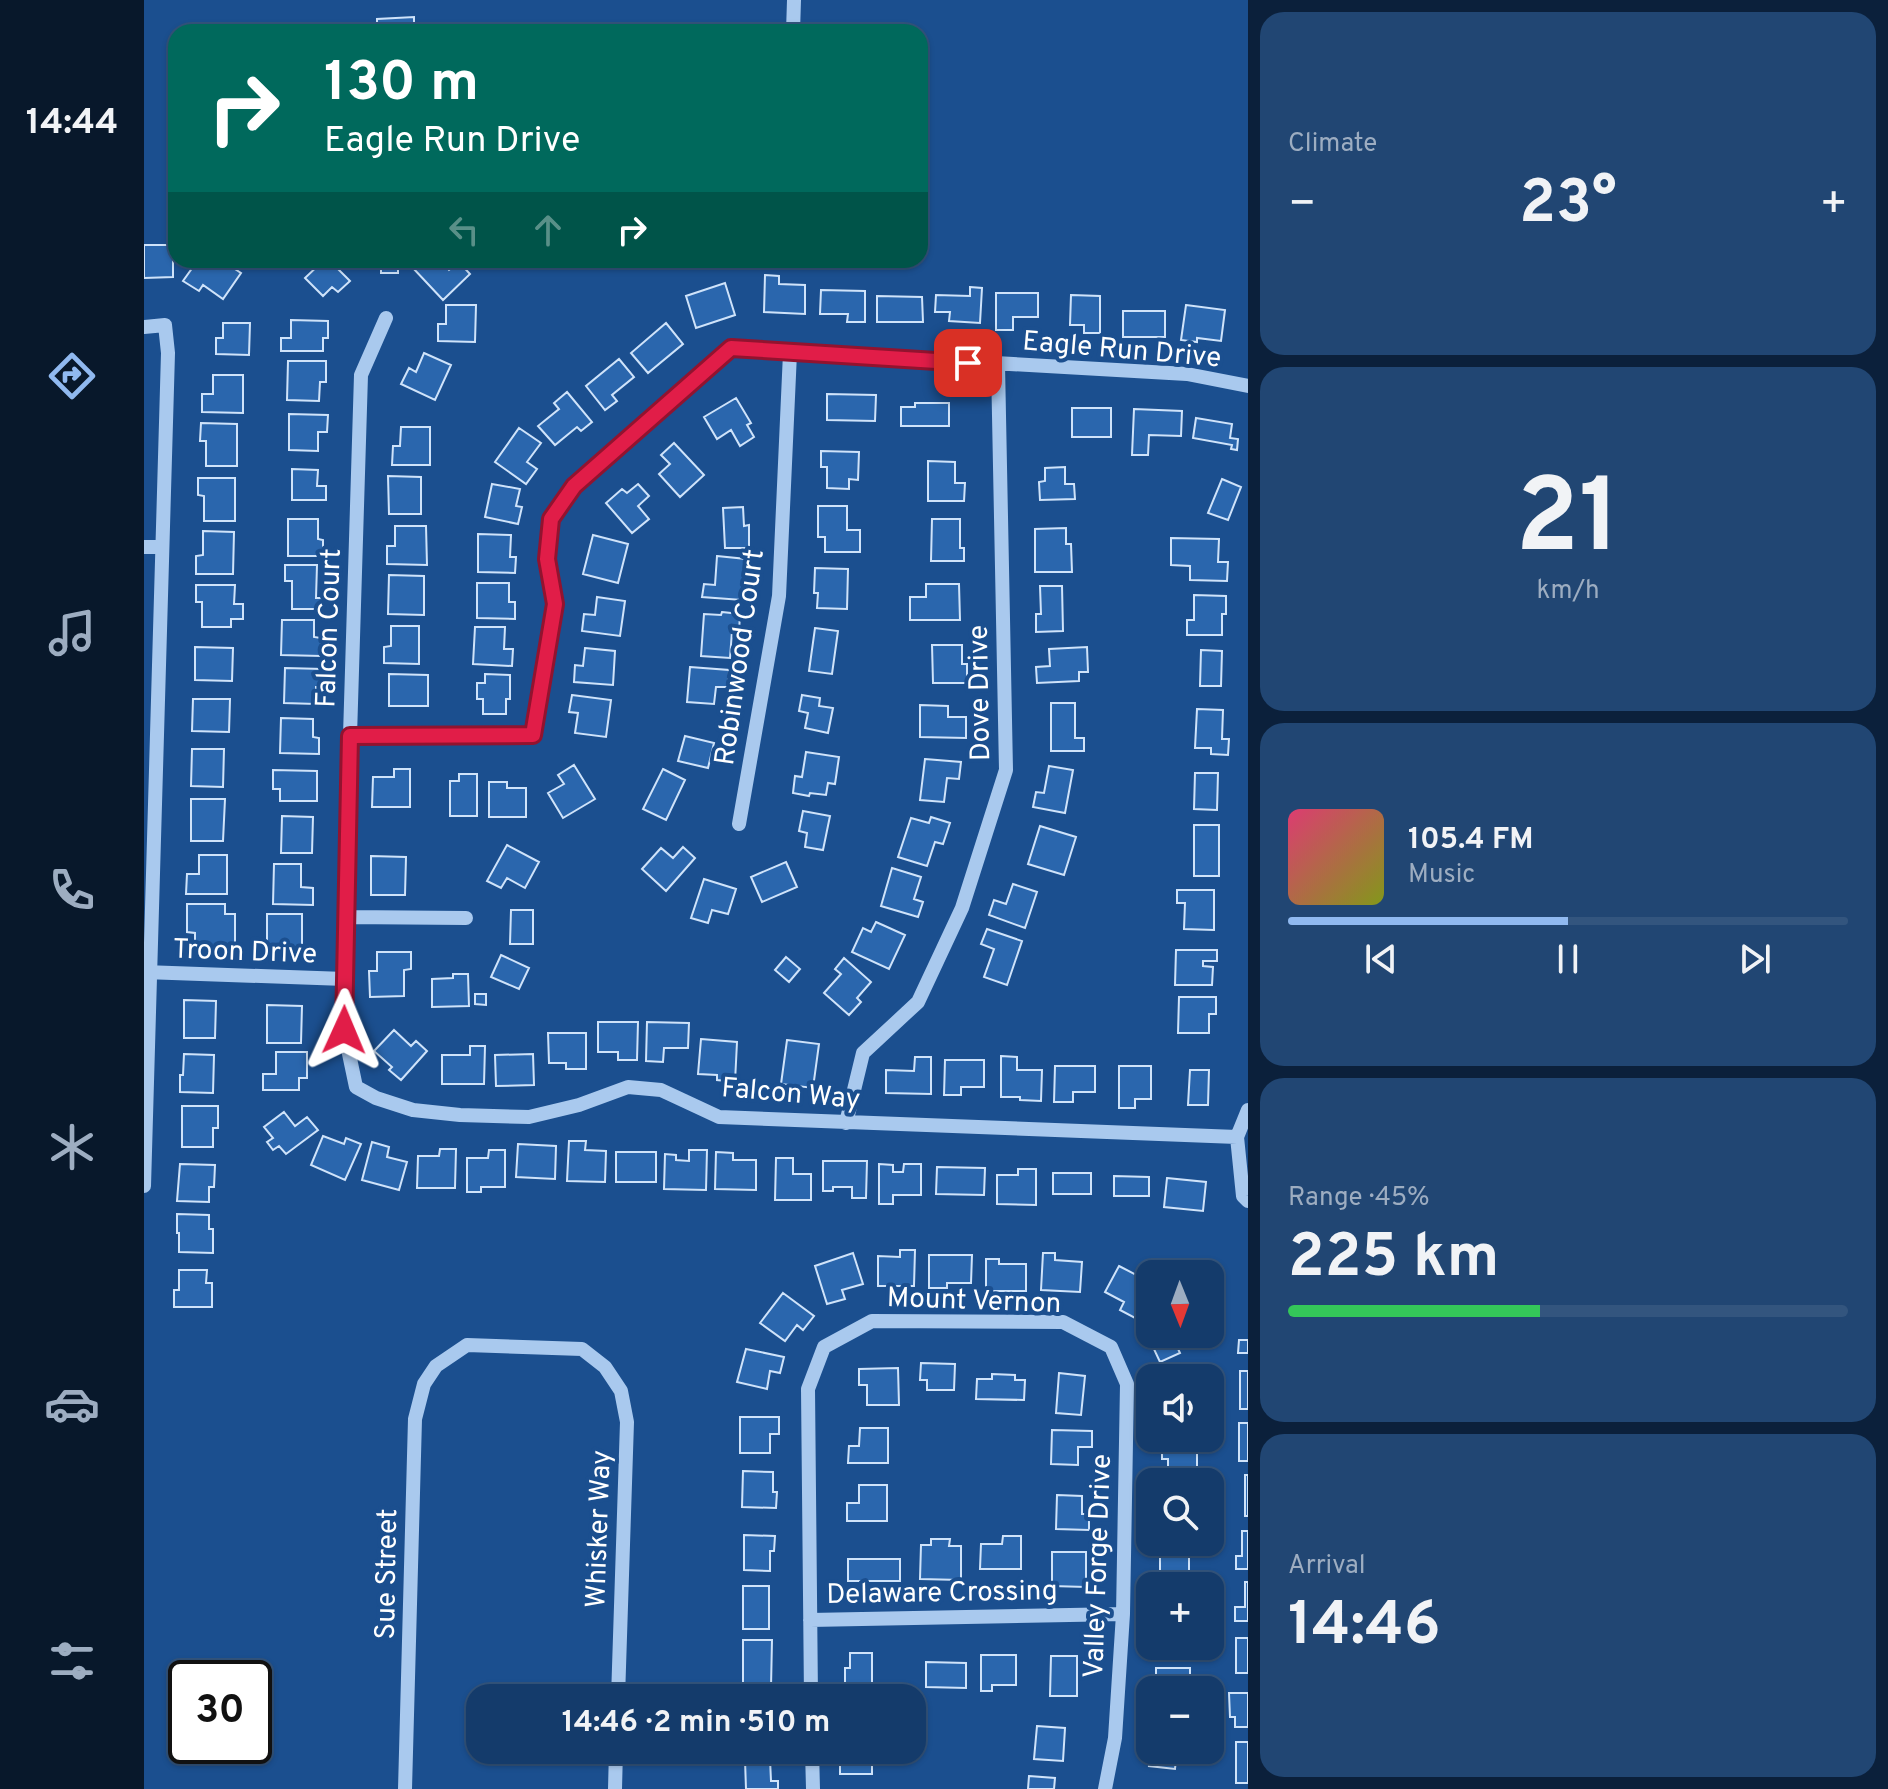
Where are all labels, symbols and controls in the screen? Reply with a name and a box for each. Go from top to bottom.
text: 130 m [324,50,479,120]
icon: right [192,56,296,160]
text: 14:44 [26,101,118,147]
text: Eagle Run Drive [324,119,580,165]
text: Climate [1288,128,1377,161]
text: 23° [1519,168,1617,244]
text: − [1288,178,1316,234]
text: + [1820,178,1848,234]
icon: left [442,208,486,252]
icon: ahead [526,208,570,252]
icon: right [610,208,654,252]
street label: Eagle Run Drive [1021,324,1223,378]
pin [934,329,1002,397]
icon: arrive [946,341,990,385]
icon: directions [44,348,100,404]
text: 21 [1515,457,1621,589]
street label: Robinwood Court [708,547,774,768]
street label: Falcon Court [309,548,351,708]
text: km/h [1536,575,1600,608]
icon: music [44,605,100,661]
street label: Dove Drive [962,624,1000,761]
text: 105.4 FM [1408,822,1534,859]
text: Music [1408,859,1475,892]
icon: phone [44,862,100,918]
street label: Troon Drive [172,932,318,974]
icon: previous [1359,937,1403,981]
icon: pause [1546,937,1590,981]
icon: next [1733,937,1777,981]
position arrow [302,988,386,1072]
street label: Falcon Way [720,1071,862,1119]
icon: climate [44,1119,100,1175]
text: Range · 45% [1288,1182,1430,1215]
text: 225 km [1288,1222,1499,1298]
north arrow [1136,1260,1224,1348]
map controls [1136,1260,1224,1764]
street label: Mount Vernon [886,1281,1062,1323]
button: sound [1136,1364,1224,1452]
icon: car [44,1376,100,1432]
street label: Whisker Way [579,1449,621,1609]
street label: Valley Forge Drive [1077,1453,1121,1679]
button: search [1136,1468,1224,1556]
street label: Sue Street [369,1508,407,1640]
text: Arrival [1288,1550,1366,1583]
button: + [1136,1572,1224,1660]
street label: Delaware Crossing [826,1574,1058,1614]
text: 14:46 [1288,1590,1441,1666]
icon: filters [44,1633,100,1689]
speed limit sign: 30 [168,1660,272,1764]
button: − [1136,1676,1224,1764]
text: 14:46 · 2 min · 510 m [562,1705,830,1742]

